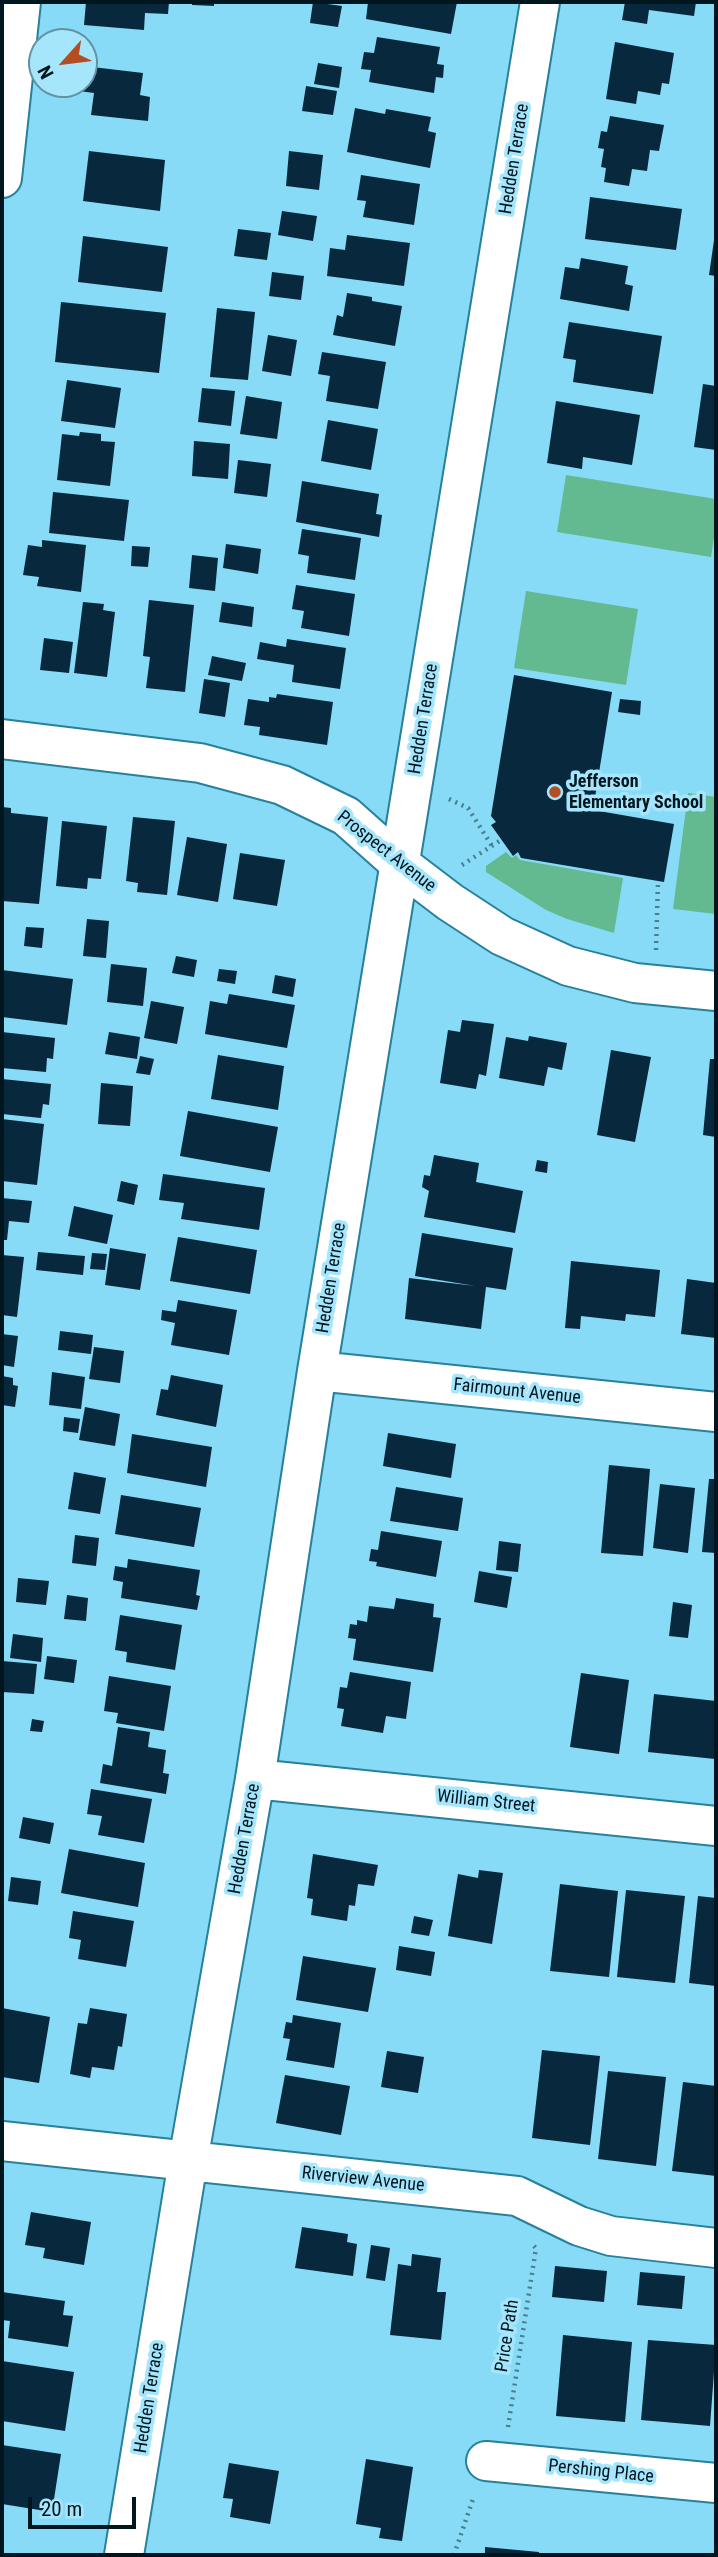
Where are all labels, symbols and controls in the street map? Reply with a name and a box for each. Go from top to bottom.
north arrow [28,28,98,98]
text: N [33,62,59,83]
street label: Hedden Terrace [496,102,534,216]
street label: Hedden Terrace [405,662,443,776]
place label: Jefferson Elementary School [569,771,703,814]
marker: Jefferson Elementary School [547,784,563,800]
street label: Prospect Avenue [332,807,440,897]
street label: Hedden Terrace [313,1221,351,1335]
street label: Fairmount Avenue [452,1375,582,1409]
street label: Hedden Terrace [225,1782,265,1896]
street label: William Street [436,1786,536,1818]
street label: Riverview Avenue [301,2163,425,2197]
street label: Price Path [492,2298,524,2374]
street label: Hedden Terrace [131,2341,169,2455]
street label: Pershing Place [547,2456,655,2488]
scale bar [32,2484,140,2528]
text: 20 m [41,2497,82,2521]

